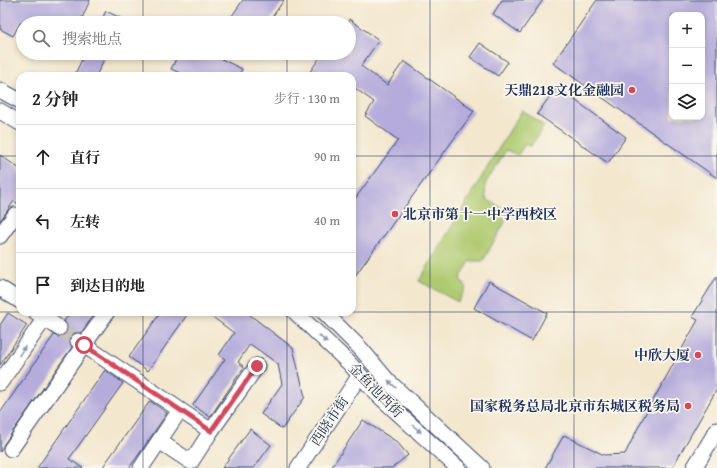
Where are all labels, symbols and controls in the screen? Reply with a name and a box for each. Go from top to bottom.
map controls [669,12,705,120]
button: + [669,12,705,48]
search box [16,16,356,60]
icon: search [30,27,52,49]
text: 搜索地点 [62,28,122,49]
button: − [669,48,705,84]
place label: 天鼎218文化金融园 [504,80,624,100]
button: layers [669,84,705,120]
marker: 天鼎218文化金融园 [627,85,637,95]
text: 2 分钟 [32,86,79,111]
text: 步行 · 130 m [274,89,340,108]
icon: ahead [32,146,54,168]
text: 直行 [70,147,100,168]
text: 90 m [314,147,340,166]
place label: 北京市第十一中学西校区 [403,204,557,224]
marker: 北京市第十一中学西校区 [390,209,400,219]
icon: left [32,210,54,232]
text: 左转 [70,211,100,232]
text: 40 m [314,211,340,230]
icon: arrive [32,274,54,296]
text: 到达目的地 [70,275,145,296]
one-way arrow [318,334,328,344]
route start [75,336,93,354]
place label: 中欣大厦 [634,345,690,365]
one-way arrow [18,346,26,356]
marker: 中欣大厦 [693,350,703,360]
route end [248,357,266,375]
street label: 金鱼池西街 [344,358,408,422]
one-way arrow [387,380,397,389]
street label: 西晓市街 [305,392,353,450]
place label: 国家税务总局北京市东城区税务局 [470,396,680,416]
marker: 国家税务总局北京市东城区税务局 [683,401,693,411]
one-way arrow [411,425,422,434]

